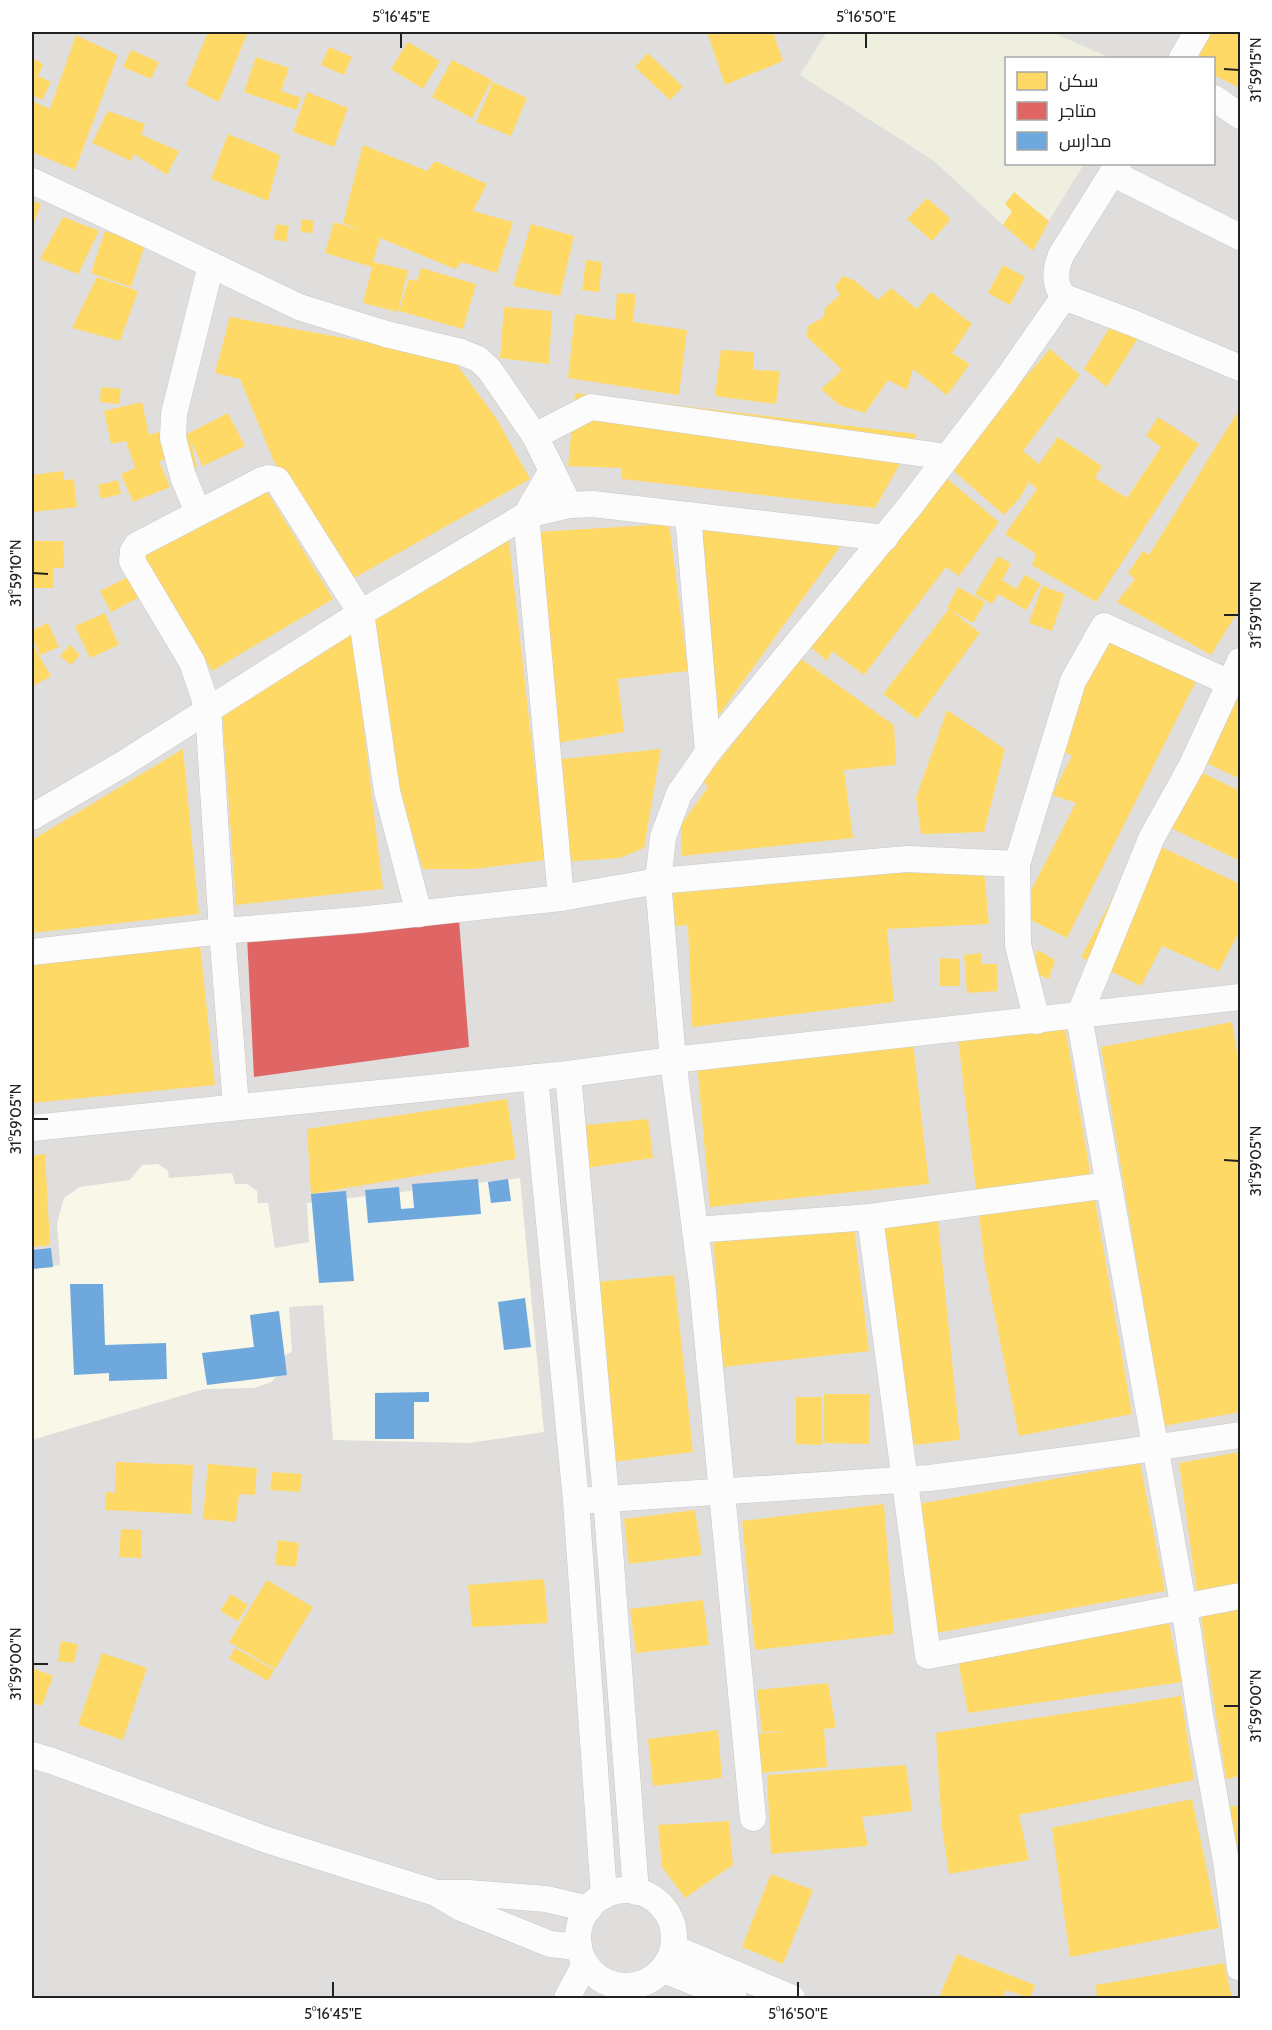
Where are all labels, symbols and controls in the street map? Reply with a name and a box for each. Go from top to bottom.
text: 5°16'45"E [372,8,430,26]
text: 5°16'50"E [836,8,896,26]
text: 31°59'15"N [1247,38,1265,102]
legend [1005,57,1215,165]
text: سكن [1059,70,1098,92]
text: متاجر [1058,100,1097,122]
text: مدارس [1059,130,1112,152]
text: 31°59'10"N [7,539,25,607]
text: 31°59'10"N [1247,581,1265,649]
text: 31°59'05"N [7,1084,25,1154]
text: 31°59'05"N [1247,1126,1265,1196]
text: 31°59'00"N [7,1628,25,1700]
text: 31°59'00"N [1247,1670,1265,1742]
text: 5°16'45"E [304,2005,362,2023]
text: 5°16'50"E [768,2005,828,2023]

